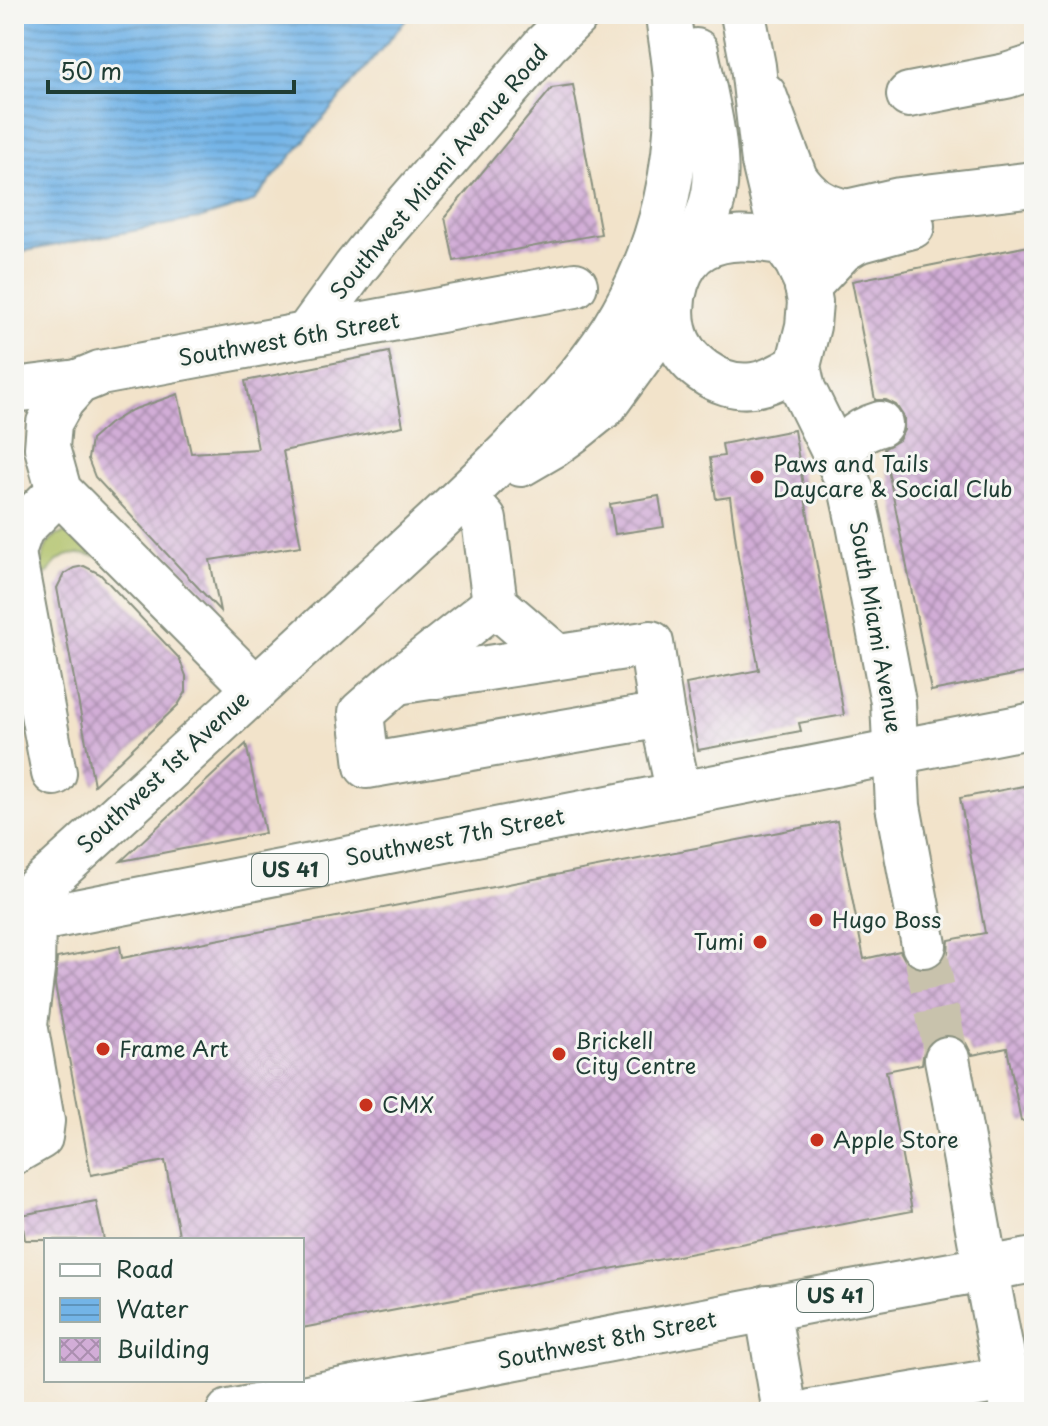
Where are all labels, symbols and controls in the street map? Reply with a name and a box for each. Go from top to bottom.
street label: Southwest Miami Avenue Road [321,36,555,306]
scale bar [48,44,294,94]
text: 50 m [60,52,122,88]
street label: Southwest 6th Street [176,302,402,373]
place label: Paws and Tails Daycare & Social Club [773,446,1013,504]
marker: Paws and Tails Daycare & Social Club [748,468,766,486]
street label: South Miami Avenue [843,518,912,735]
street label: Southwest 1st Avenue [68,682,256,860]
street label: Southwest 7th Street [342,798,567,873]
road number: US 41 [252,854,328,886]
place label: Hugo Boss [832,902,941,935]
marker: Hugo Boss [807,911,825,929]
place label: Tumi [694,924,744,957]
marker: Tumi [751,933,769,951]
place label: Brickell City Centre [575,1023,696,1081]
place label: Frame Art [119,1031,229,1064]
marker: Frame Art [94,1040,112,1058]
marker: Brickell City Centre [550,1045,568,1063]
place label: CMX [382,1087,434,1120]
marker: CMX [357,1096,375,1114]
place label: Apple Store [833,1122,959,1155]
marker: Apple Store [808,1131,826,1149]
legend [44,1238,304,1382]
text: Road [116,1250,174,1286]
road number: US 41 [797,1280,873,1312]
text: Water [116,1290,189,1326]
street label: Southwest 8th Street [494,1301,719,1376]
text: Building [116,1330,210,1366]

